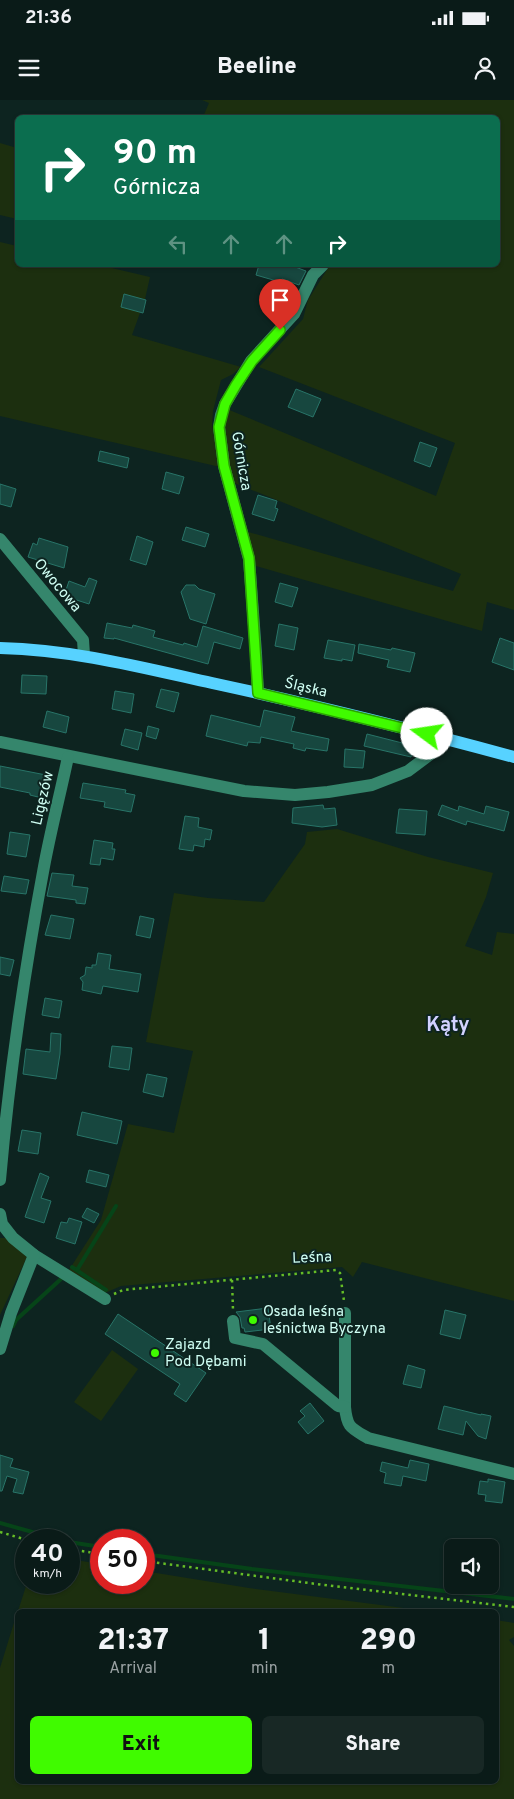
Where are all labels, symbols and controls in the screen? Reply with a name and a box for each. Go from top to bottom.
text: 21:36 [25,6,72,30]
icon: menu [15,54,43,82]
text: Beeline [217,54,297,81]
icon: person [471,54,499,82]
text: 90 m [113,132,197,176]
icon: right [30,135,95,200]
text: Górnicza [113,175,200,202]
icon: left [164,230,192,258]
icon: ahead [217,230,245,258]
icon: ahead [270,230,298,258]
icon: right [323,230,351,258]
pin [259,279,301,330]
icon: arrive [266,286,294,314]
street label: Górnicza [226,430,255,492]
street label: Owocowa [29,555,85,617]
street label: Śląska [282,672,329,703]
position arrow [400,707,452,759]
street label: Ligęzów [28,769,59,827]
district label: Kąty [426,1013,470,1039]
street label: Leśna [292,1248,332,1269]
place label: Osada leśna leśnictwa Byczyna [263,1303,386,1339]
marker: Osada leśna leśnictwa Byczyna [247,1314,259,1326]
place label: Zajazd Pod Dębami [165,1336,246,1372]
marker: Zajazd Pod Dębami [149,1347,161,1359]
speed limit sign: 50 [90,1529,155,1594]
text: 40 [31,1539,64,1571]
map controls [444,1539,499,1594]
button: sound [444,1539,499,1594]
text: km/h [33,1566,62,1582]
text: 21:37 [97,1623,169,1660]
text: 1 [258,1623,270,1660]
text: 290 [360,1623,417,1660]
text: Arrival [109,1659,157,1679]
text: min [251,1659,278,1679]
text: m [382,1659,395,1679]
button: Exit [30,1716,252,1774]
button: Share [262,1716,484,1774]

